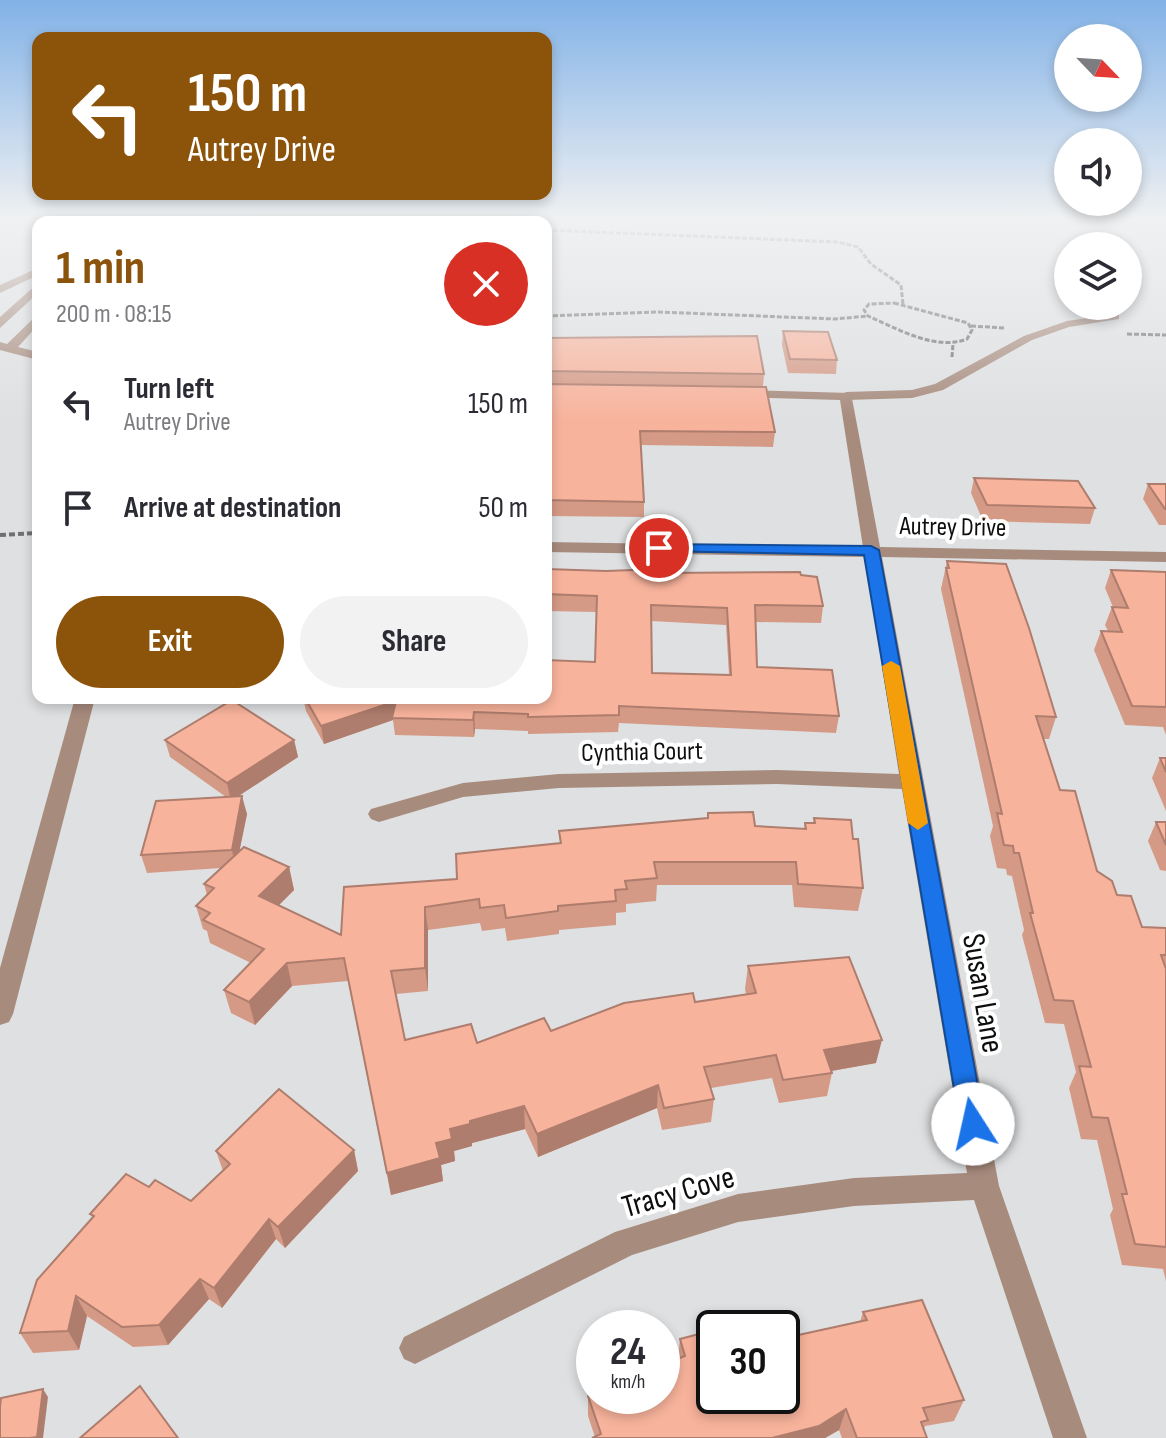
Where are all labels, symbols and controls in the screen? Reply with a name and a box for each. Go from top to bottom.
north arrow [1054,24,1142,112]
map controls [1054,24,1142,320]
text: 150 m [188,61,307,128]
icon: left [56,64,160,168]
button: sound [1054,128,1142,216]
text: Autrey Drive [188,129,336,172]
button: layers [1054,232,1142,320]
text: 1 min [56,240,145,297]
button: close [444,242,528,326]
text: 200 m · 08:15 [56,299,172,330]
text: Turn left [124,371,214,407]
icon: left [56,382,100,426]
text: 150 m [468,386,528,422]
text: Autrey Drive [124,407,231,438]
icon: arrive [56,486,100,530]
text: Arrive at destination [124,490,341,526]
text: 50 m [479,490,528,526]
street label: Autrey Drive [898,511,1007,544]
pin [625,514,693,582]
icon: arrive [637,526,681,570]
button: Exit [56,596,284,688]
button: Share [300,596,528,688]
street label: Cynthia Court [581,736,703,769]
street label: Susan Lane [953,931,1012,1056]
position arrow [931,1082,1015,1166]
street label: Tracy Cove [618,1158,739,1227]
speed limit sign: 30 [696,1310,800,1414]
text: 24 [610,1328,646,1376]
text: km/h [611,1370,645,1394]

